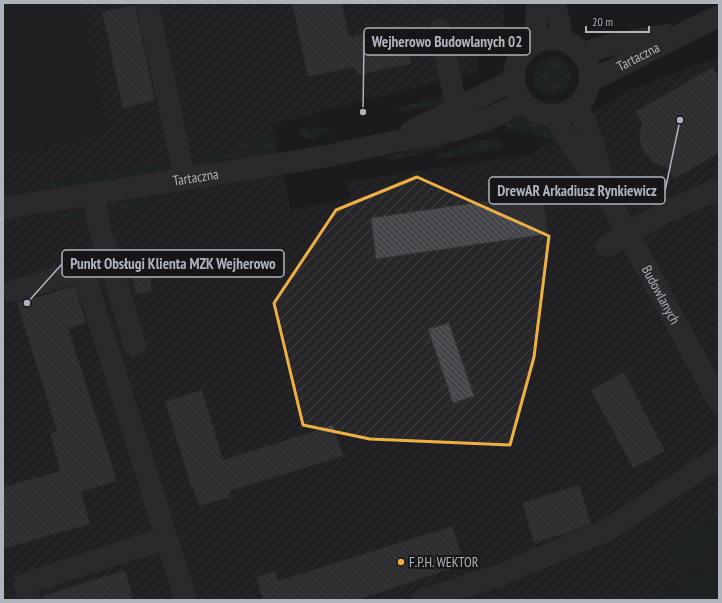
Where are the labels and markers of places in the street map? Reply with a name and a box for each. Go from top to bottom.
callout: Wejherowo Budowlanych 02 [364,28,530,55]
callout: DrewAR Arkadiusz Rynkiewicz [489,177,665,204]
callout: Punkt Obsługi Klienta MZK Wejherowo [62,250,284,277]
place label: F.P.H. WEKTOR [409,553,479,571]
marker: F.P.H. WEKTOR [396,557,406,567]

